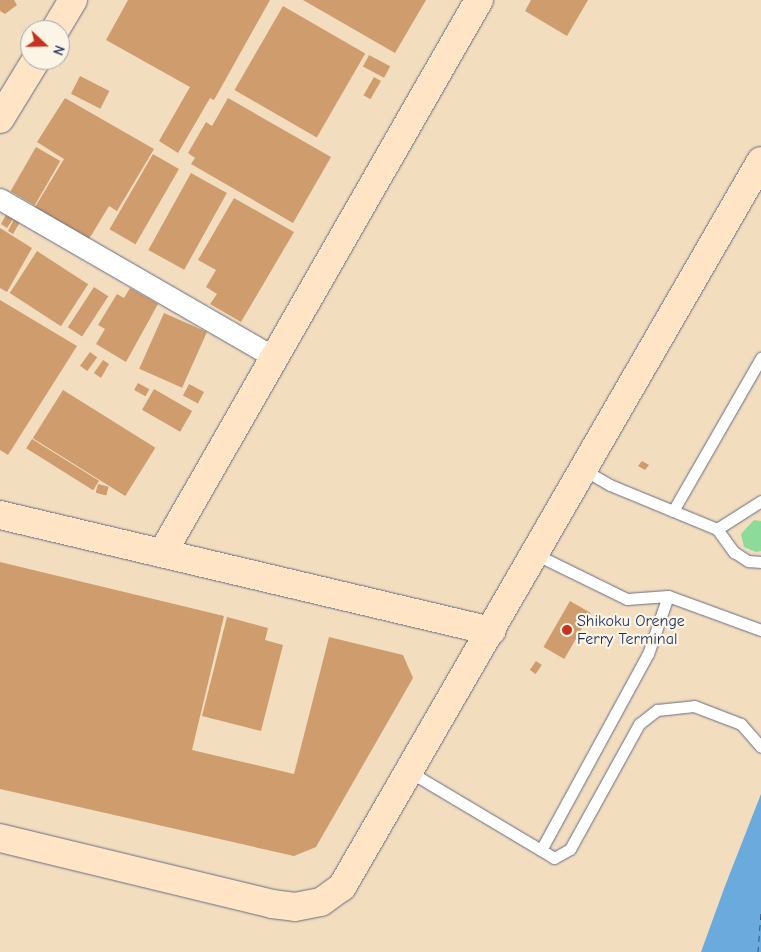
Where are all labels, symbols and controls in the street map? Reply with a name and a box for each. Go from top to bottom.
north arrow [20,20,70,70]
text: N [49,43,68,58]
place label: Shikoku Orenge Ferry Terminal [577,611,685,649]
marker: Shikoku Orenge Ferry Terminal [561,624,573,636]

